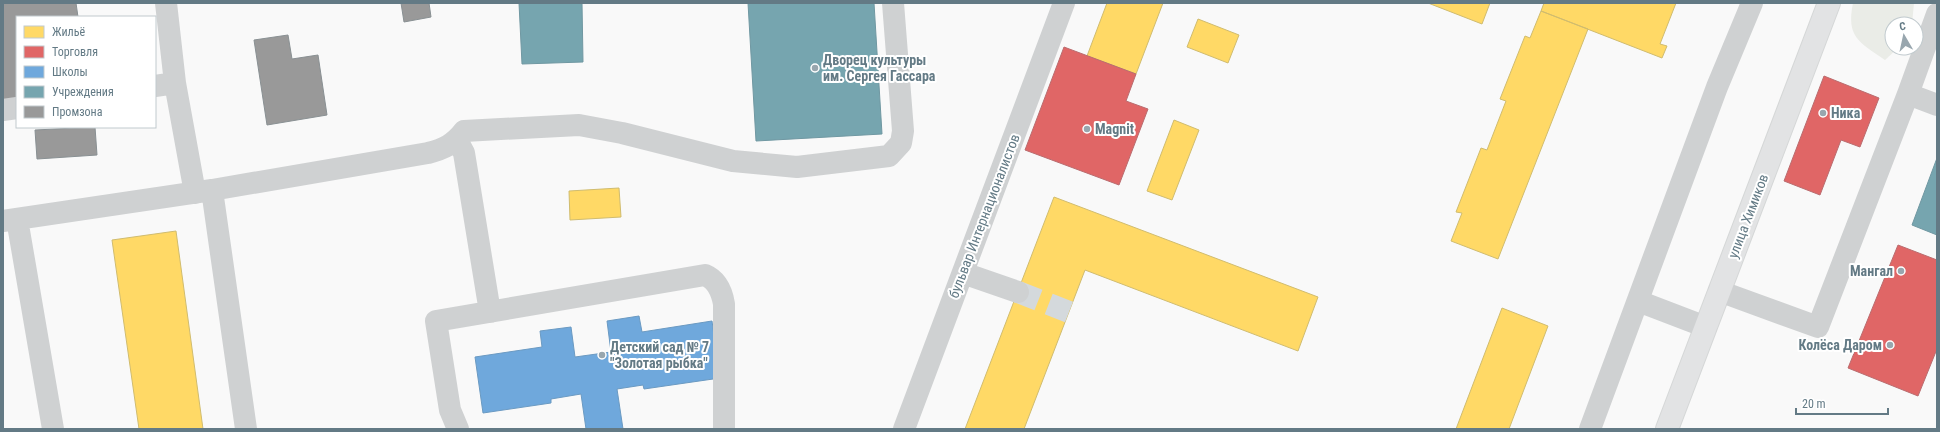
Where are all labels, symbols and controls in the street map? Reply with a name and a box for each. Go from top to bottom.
legend [16,16,156,128]
north arrow [1884,16,1924,56]
text: С [1898,20,1907,34]
text: Жильё [52,25,85,39]
text: Торговля [52,45,98,59]
place label: Дворец культуры им. Сергея Гассара [823,52,936,84]
marker: Дворец культуры им. Сергея Гассара [810,63,820,73]
text: Школы [52,65,88,79]
text: Учреждения [52,85,114,99]
text: Промзона [52,105,103,119]
place label: Ника [1831,105,1861,121]
marker: Ника [1818,108,1828,118]
place label: Magnit [1095,121,1134,137]
marker: Magnit [1082,124,1092,134]
street label: бульвар Интернационалистов [945,132,1023,300]
street label: улица Химиков [1725,172,1771,260]
place label: Мангал [1850,263,1893,279]
marker: Мангал [1896,266,1906,276]
place label: Колёса Даром [1798,337,1882,353]
place label: Детский сад № 7 "Золотая рыбка" [610,339,709,371]
marker: Колёса Даром [1885,340,1895,350]
marker: Детский сад № 7 "Золотая рыбка" [597,350,607,360]
scale bar [1796,390,1888,416]
text: 20 m [1802,397,1826,411]

